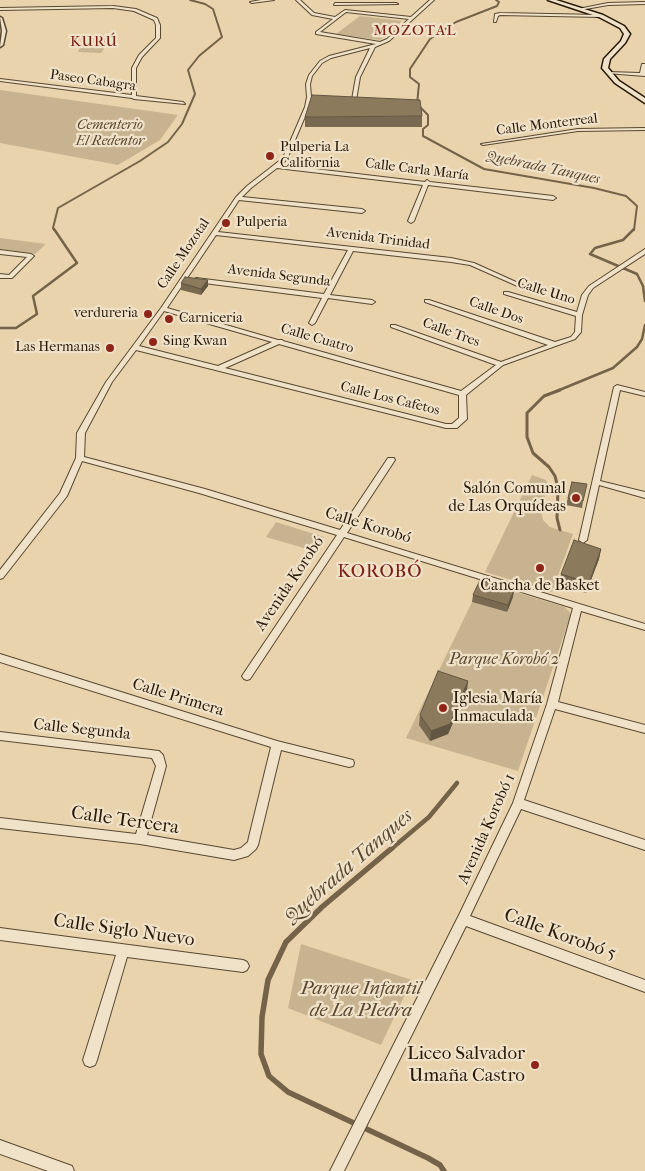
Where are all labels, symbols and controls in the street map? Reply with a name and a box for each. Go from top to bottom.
district label: MOZOTAL [373,22,457,40]
district label: KURÚ [69,33,119,51]
street label: Paseo Cabagra [49,67,137,95]
street label: Calle Monterreal [495,110,599,140]
park label: Cementerio El Redentor [76,118,144,150]
place label: Pulperia La California [280,140,349,172]
water label: Quebrada Tanques [485,147,601,189]
marker: Pulperia La California [264,150,276,162]
street label: Calle Carla María [364,155,470,185]
street label: Calle Mozotal [154,215,214,293]
place label: Pulperia [236,215,287,231]
marker: Pulperia [220,217,232,229]
street label: Avenida Trinidad [325,224,431,254]
street label: Avenida Segunda [227,261,331,291]
street label: Calle Uno [515,275,577,309]
street label: Calle Dos [467,294,525,328]
place label: verdureria [74,306,138,322]
marker: verdureria [142,308,154,320]
place label: Carniceria [179,311,243,327]
marker: Carniceria [163,313,175,325]
street label: Calle Tres [420,315,482,351]
street label: Calle Cuatro [279,321,355,357]
place label: Sing Kwan [163,334,227,350]
marker: Sing Kwan [147,336,159,348]
place label: Las Hermanas [15,340,100,356]
marker: Las Hermanas [104,342,116,354]
street label: Calle Los Cafetos [339,379,441,419]
place label: Salón Comunal de Las Orquídeas [448,479,566,517]
marker: Salón Comunal de Las Orquídeas [570,492,582,504]
street label: Calle Korobó [323,504,413,548]
street label: Avenida Korobó [251,533,329,635]
district label: KOROBÓ [337,562,423,584]
marker: Cancha de Basket [534,562,546,574]
place label: Cancha de Basket [480,576,600,596]
park label: Parque Korobó 2 [449,650,559,670]
street label: Calle Primera [130,675,226,721]
place label: Iglesia María Inmaculada [453,689,542,727]
marker: Iglesia María Inmaculada [437,702,449,714]
street label: Calle Segunda [32,715,132,745]
street label: Avenida Korobó 1 [454,771,520,887]
street label: Calle Tercera [70,802,180,840]
water label: Quebrada Tanques [280,804,418,930]
street label: Calle Korobó 5 [501,904,619,966]
street label: Calle Siglo Nuevo [52,910,196,952]
park label: Parque Infantil de La PIedra [300,978,422,1022]
place label: Liceo Salvador Umaña Castro [407,1043,525,1087]
marker: Liceo Salvador Umaña Castro [529,1059,541,1071]

